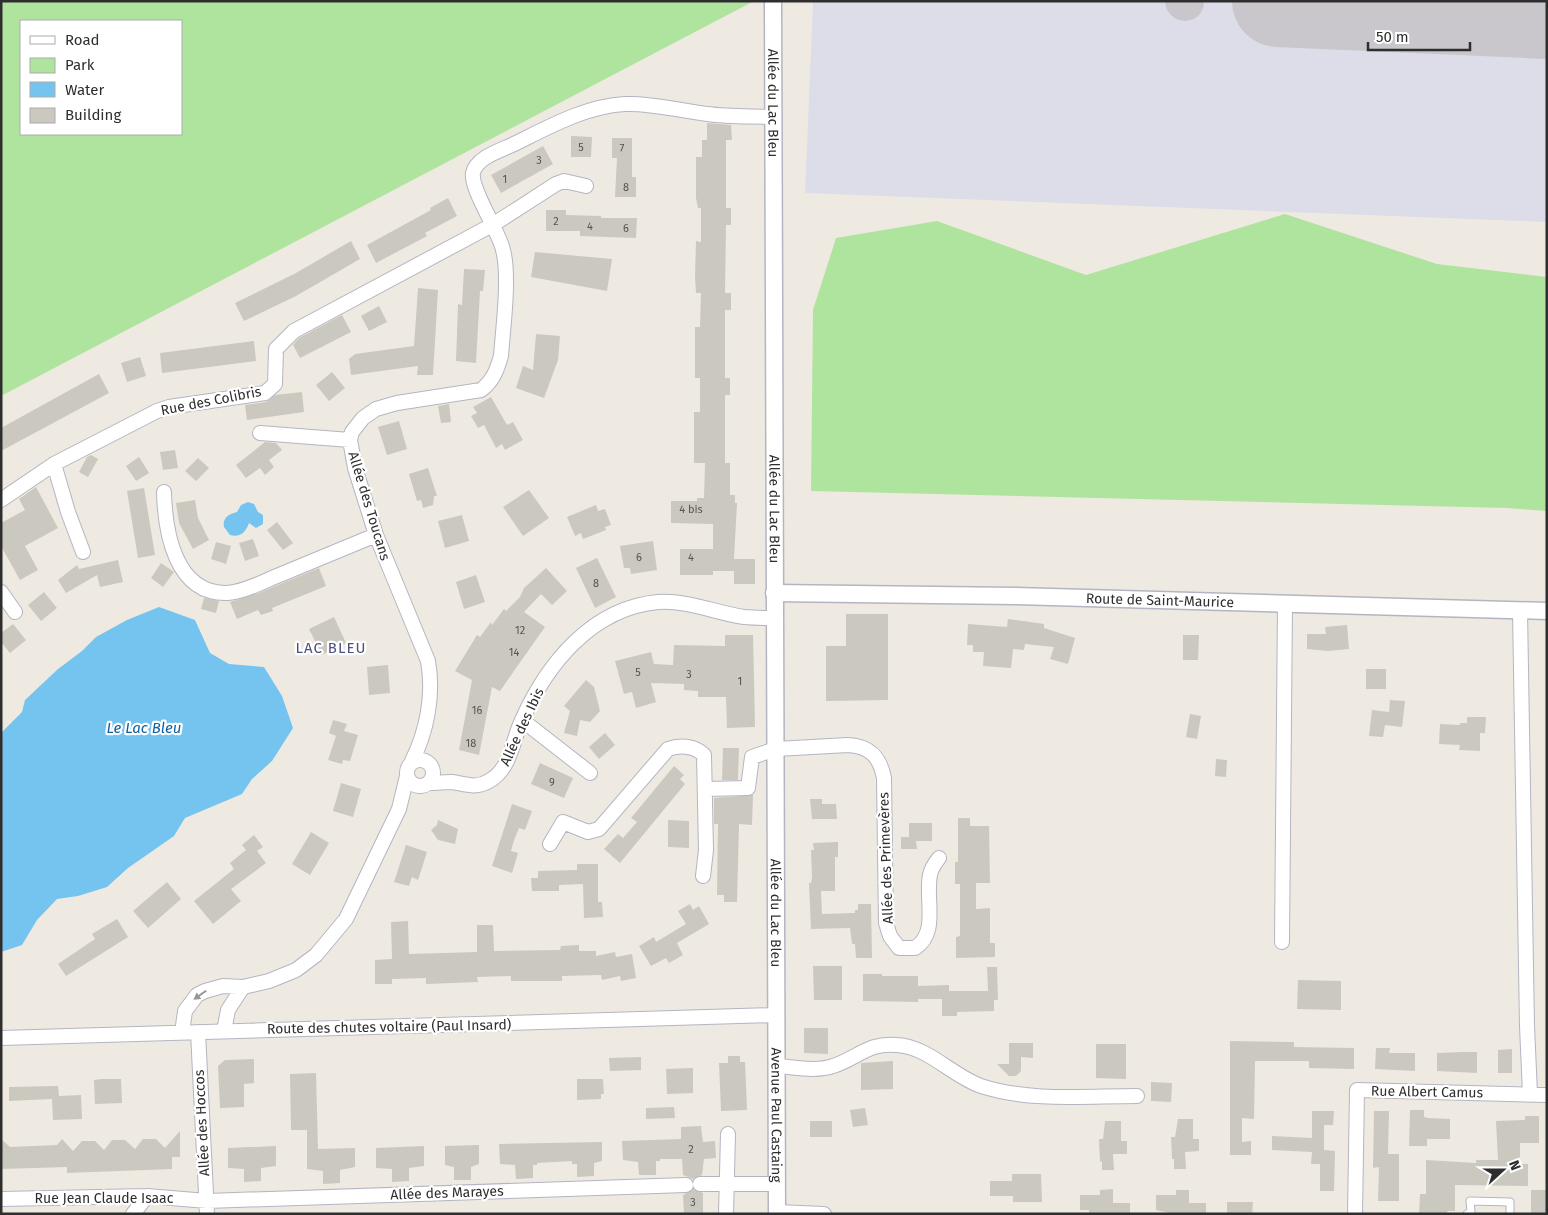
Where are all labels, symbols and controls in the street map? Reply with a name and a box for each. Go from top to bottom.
legend [20,20,182,135]
scale bar [1368,20,1470,52]
text: 50 m [1376,28,1409,46]
text: Road [65,31,100,49]
street label: Allée du Lac Bleu [765,49,782,157]
text: Park [65,56,95,74]
text: Water [65,81,104,99]
text: Building [65,106,121,124]
house number: 5 [578,141,584,154]
house number: 7 [620,142,625,155]
house number: 3 [536,154,542,167]
house number: 1 [503,173,507,186]
house number: 8 [623,181,629,194]
house number: 2 [553,215,559,228]
house number: 4 [587,220,593,233]
house number: 6 [623,222,629,235]
street label: Rue des Colibris [159,383,263,419]
street label: Allée des Toucans [344,449,394,563]
street label: Allée du Lac Bleu [766,455,783,563]
house number: 4 bis [679,503,703,516]
house number: 6 [636,551,642,564]
house number: 4 [688,551,694,564]
house number: 8 [593,577,599,590]
street label: Route de Saint-Maurice [1086,590,1234,611]
house number: 12 [515,624,525,637]
district label: LAC BLEU [296,639,366,657]
house number: 14 [509,646,519,659]
house number: 5 [635,666,641,679]
house number: 3 [686,668,692,681]
house number: 1 [738,675,742,688]
street label: Allée des Ibis [496,685,548,769]
house number: 16 [472,704,482,717]
water label: Le Lac Bleu [107,719,181,737]
house number: 18 [466,737,476,750]
house number: 9 [549,776,555,789]
street label: Allée des Primevères [875,791,897,924]
street label: Allée du Lac Bleu [767,859,785,967]
one-way arrow [193,990,207,1000]
street label: Route des chutes voltaire (Paul Insard) [267,1016,511,1038]
street label: Avenue Paul Castaing [768,1047,785,1183]
street label: Allée des Hoccos [191,1069,213,1177]
street label: Rue Albert Camus [1371,1083,1484,1101]
house number: 2 [688,1143,694,1156]
north arrow [1478,1145,1528,1195]
text: N [1505,1158,1524,1173]
street label: Allée des Marayes [390,1183,504,1203]
street label: Rue Jean Claude Isaac [35,1190,174,1207]
house number: 3 [690,1196,696,1209]

